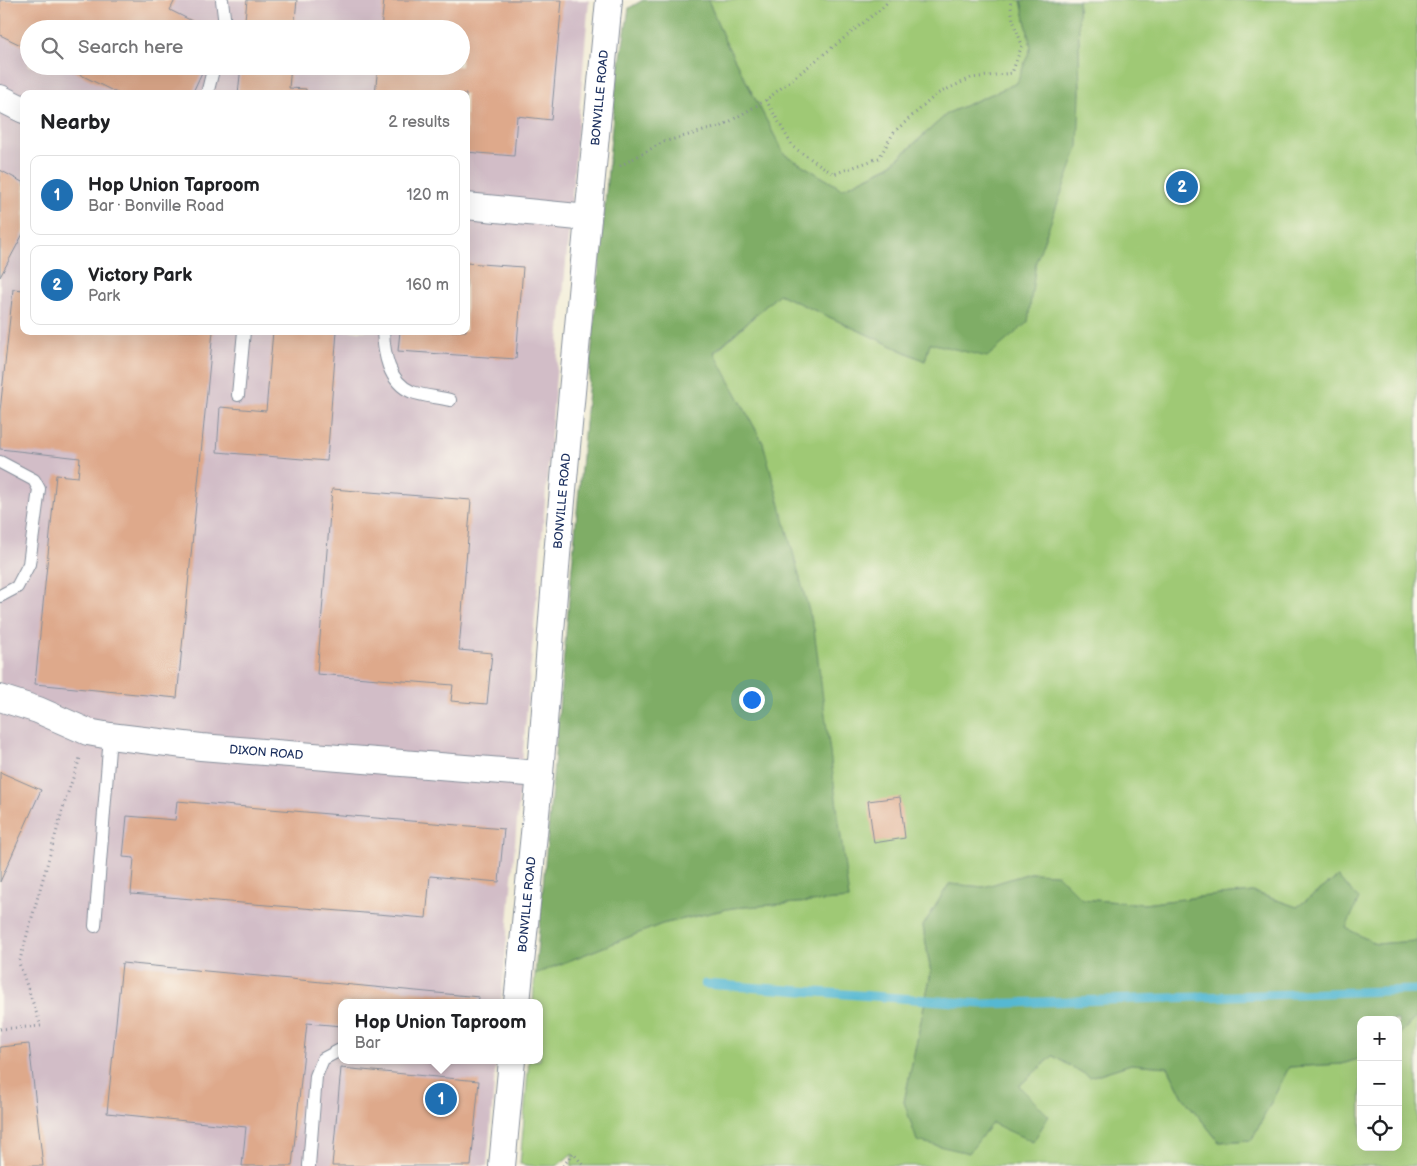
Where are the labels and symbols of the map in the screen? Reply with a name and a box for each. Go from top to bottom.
street label: BONVILLE ROAD [588,49,612,146]
pin: 2 [1166,168,1198,206]
street label: BONVILLE ROAD [550,452,574,550]
your location [739,687,765,713]
street label: DIXON ROAD [229,742,304,763]
street label: BONVILLE ROAD [515,856,539,953]
pin: 1 [425,1080,457,1118]

